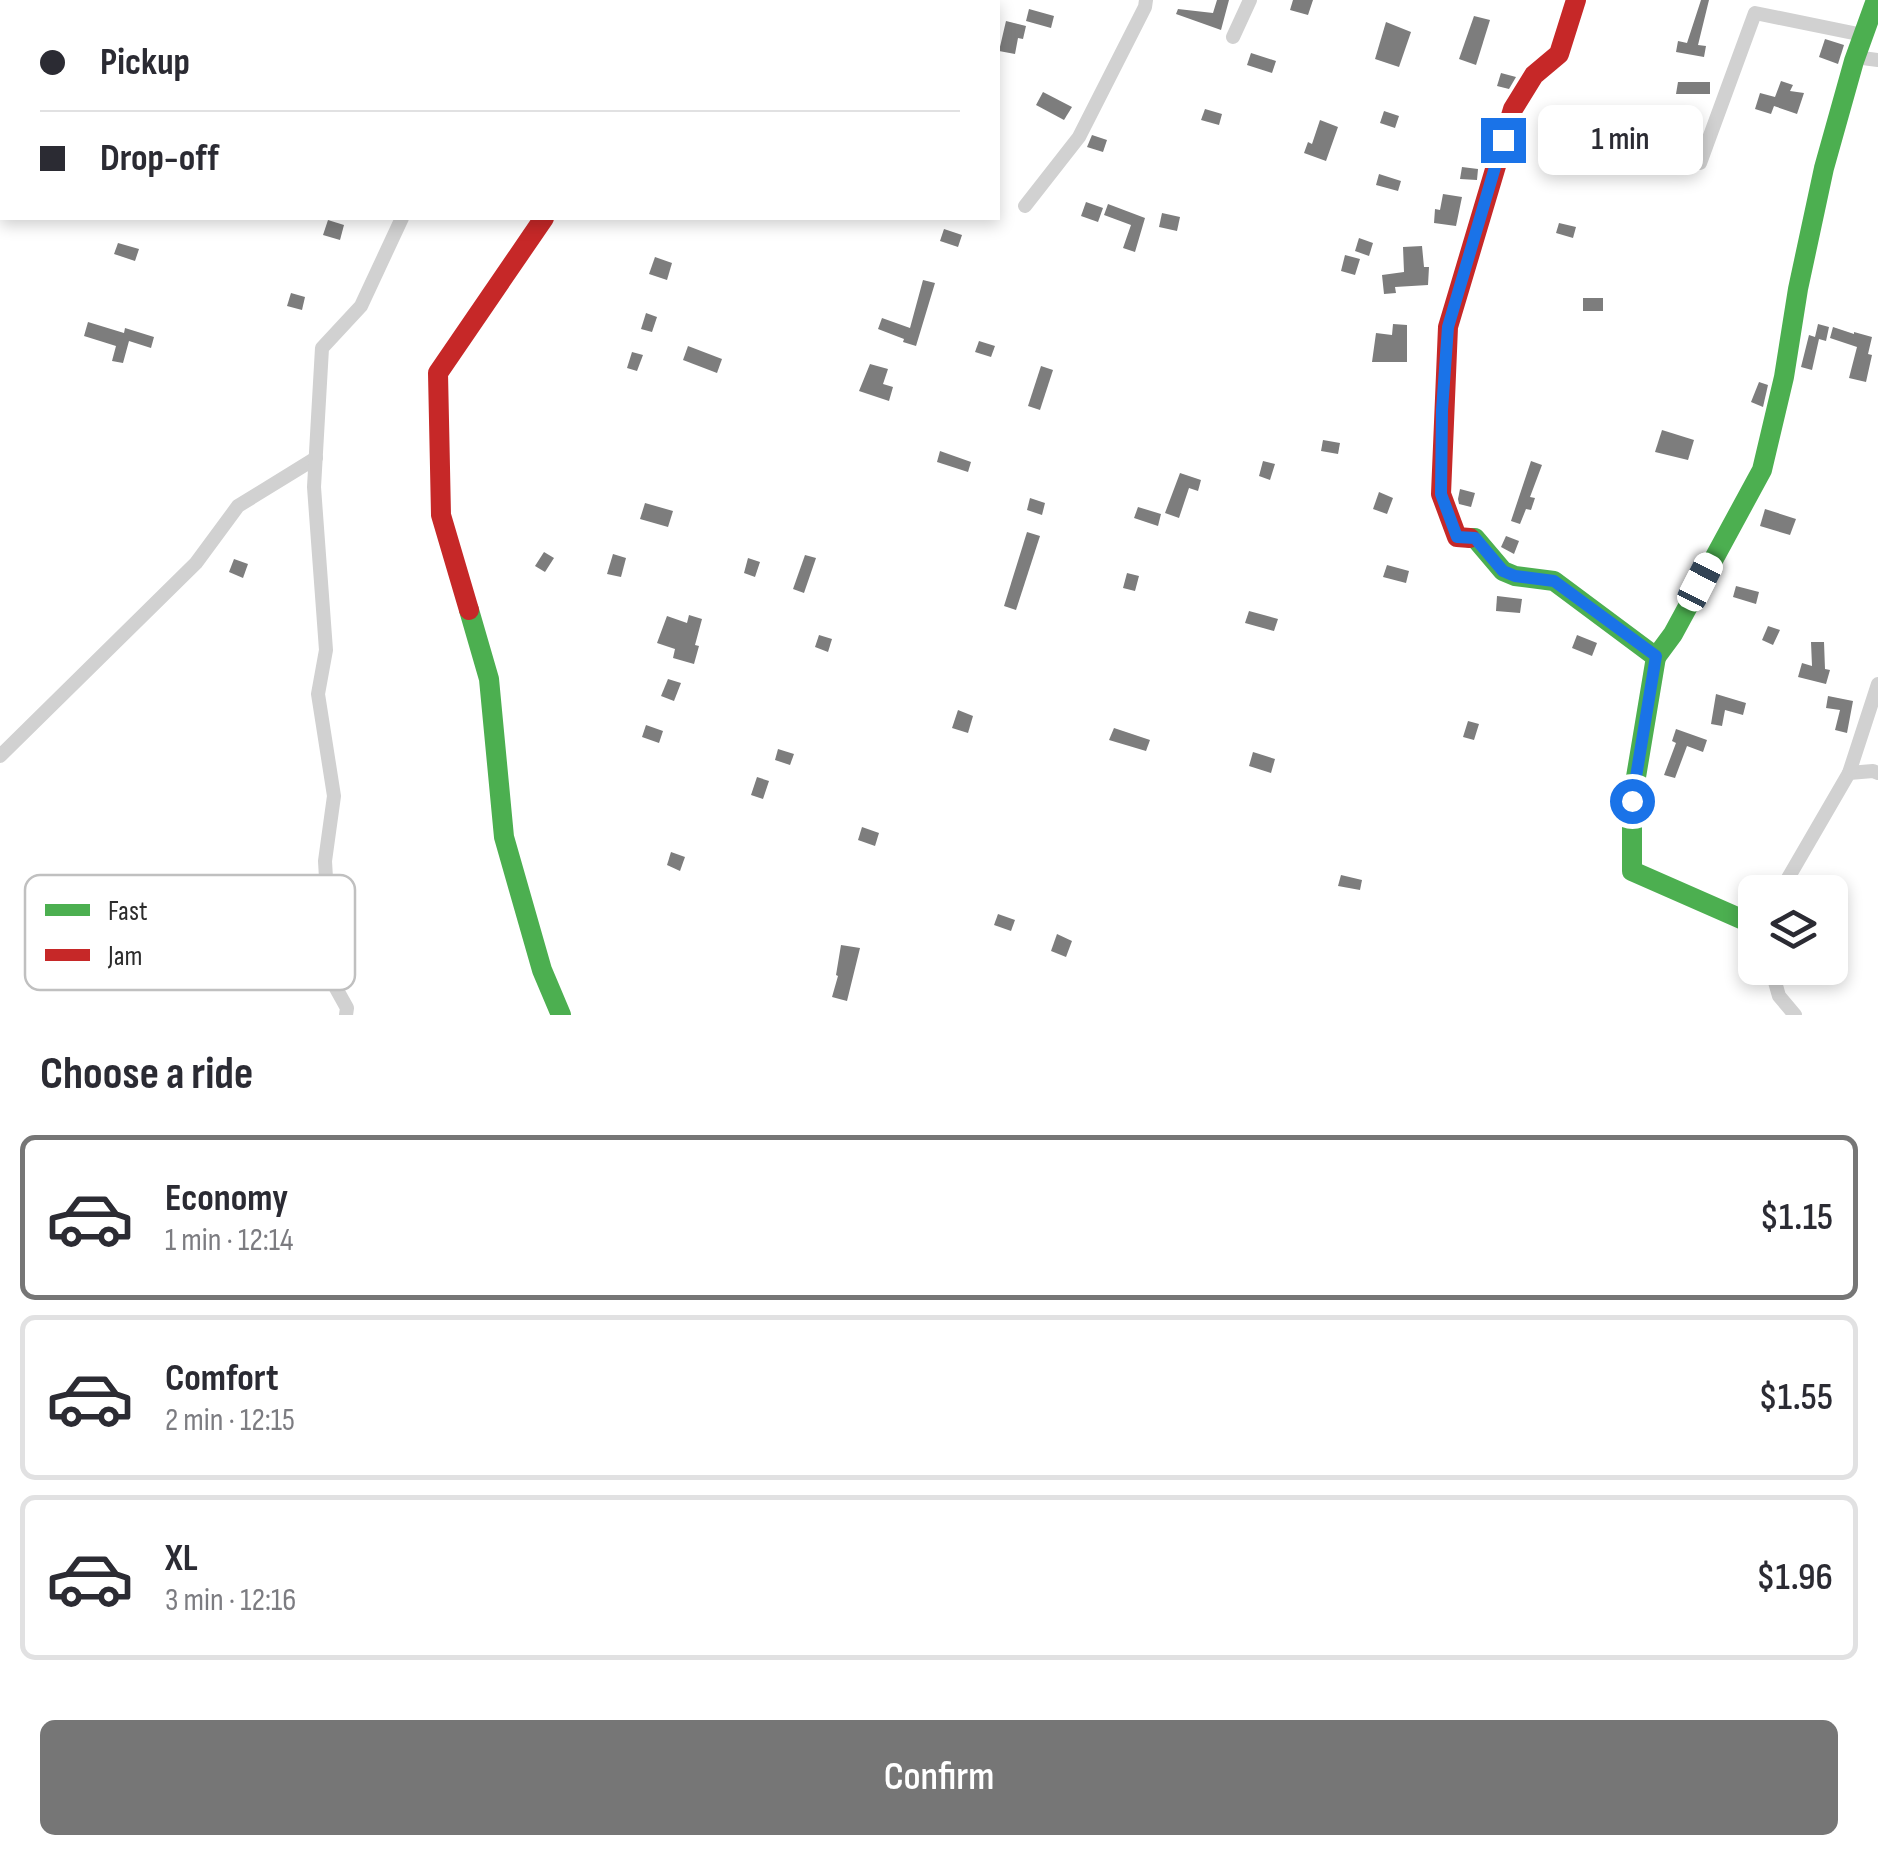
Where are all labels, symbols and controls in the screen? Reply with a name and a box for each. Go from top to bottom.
text: Pickup [100,40,190,85]
callout: 1 min [1538,105,1703,175]
route end [1481,118,1526,163]
text: 1 min [1591,120,1650,159]
text: Drop-off [100,136,219,181]
car [1673,548,1727,616]
route start [1610,779,1655,824]
legend [25,875,355,990]
map controls [1738,875,1848,985]
button: layers [1738,875,1848,985]
text: Fast [108,895,147,928]
text: Jam [107,940,143,973]
text: Choose a ride [40,1047,253,1102]
icon: car [45,1173,135,1263]
text: Economy [165,1176,288,1221]
text: $1.15 [1760,1195,1833,1240]
text: 1 min · 12:14 [165,1221,293,1260]
icon: car [45,1353,135,1443]
text: Comfort [165,1356,279,1401]
text: $1.55 [1758,1375,1833,1420]
text: 2 min · 12:15 [165,1401,295,1440]
icon: car [45,1533,135,1623]
text: XL [165,1536,198,1581]
text: $1.96 [1756,1555,1833,1600]
text: 3 min · 12:16 [165,1581,296,1620]
button: Confirm [40,1720,1838,1835]

